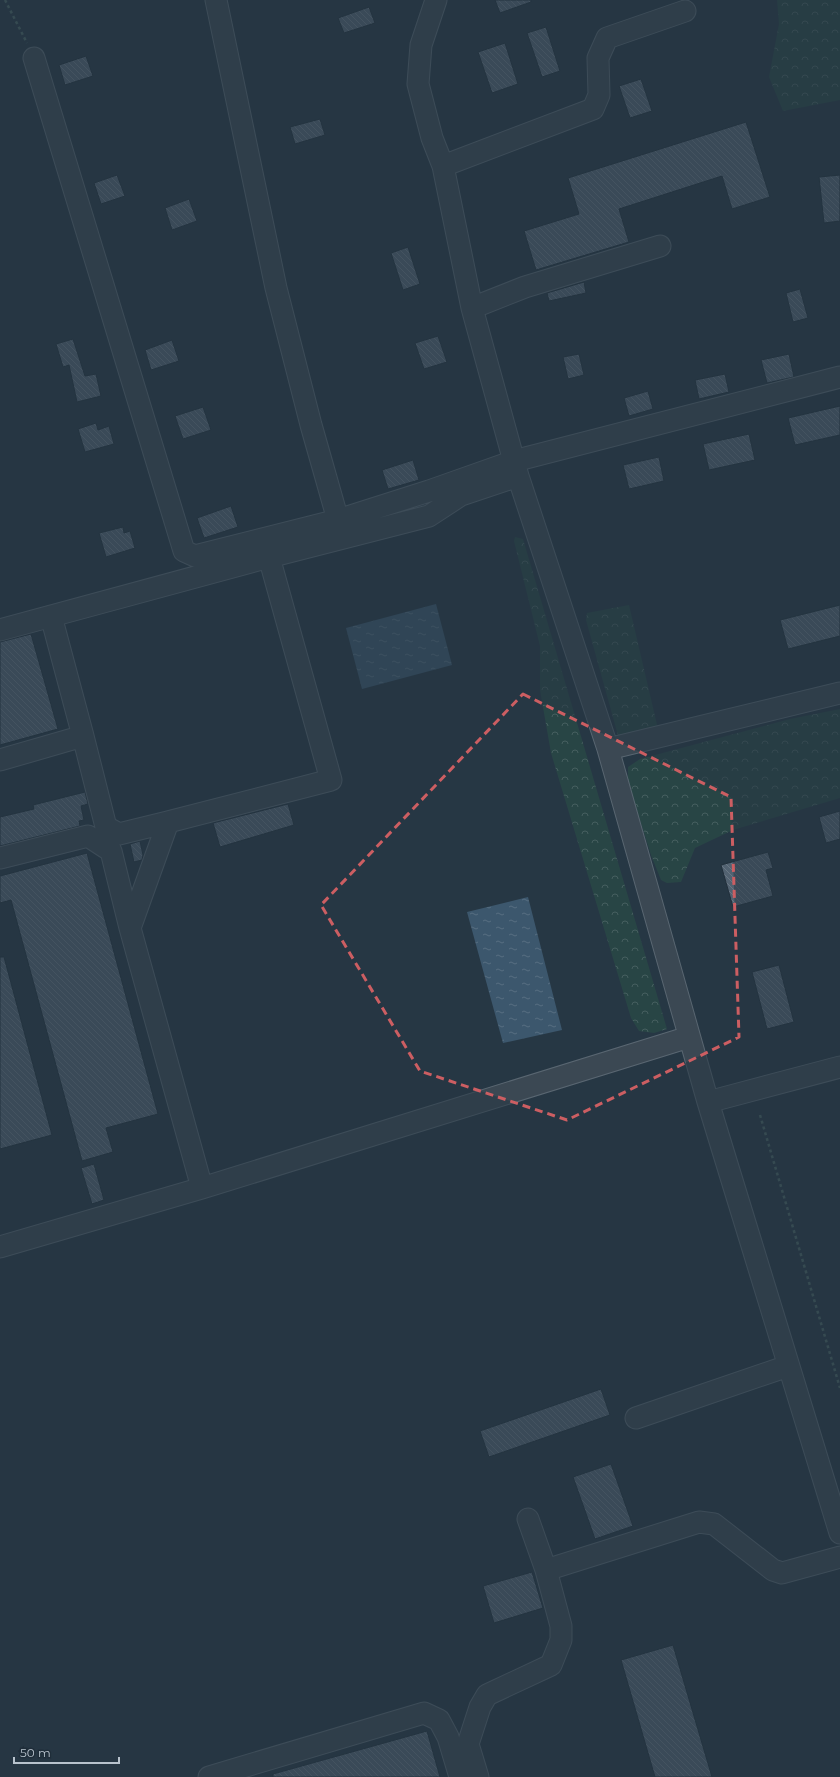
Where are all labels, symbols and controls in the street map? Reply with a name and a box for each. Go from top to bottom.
scale bar [14,1739,119,1765]
text: 50 m [20,1745,51,1760]

